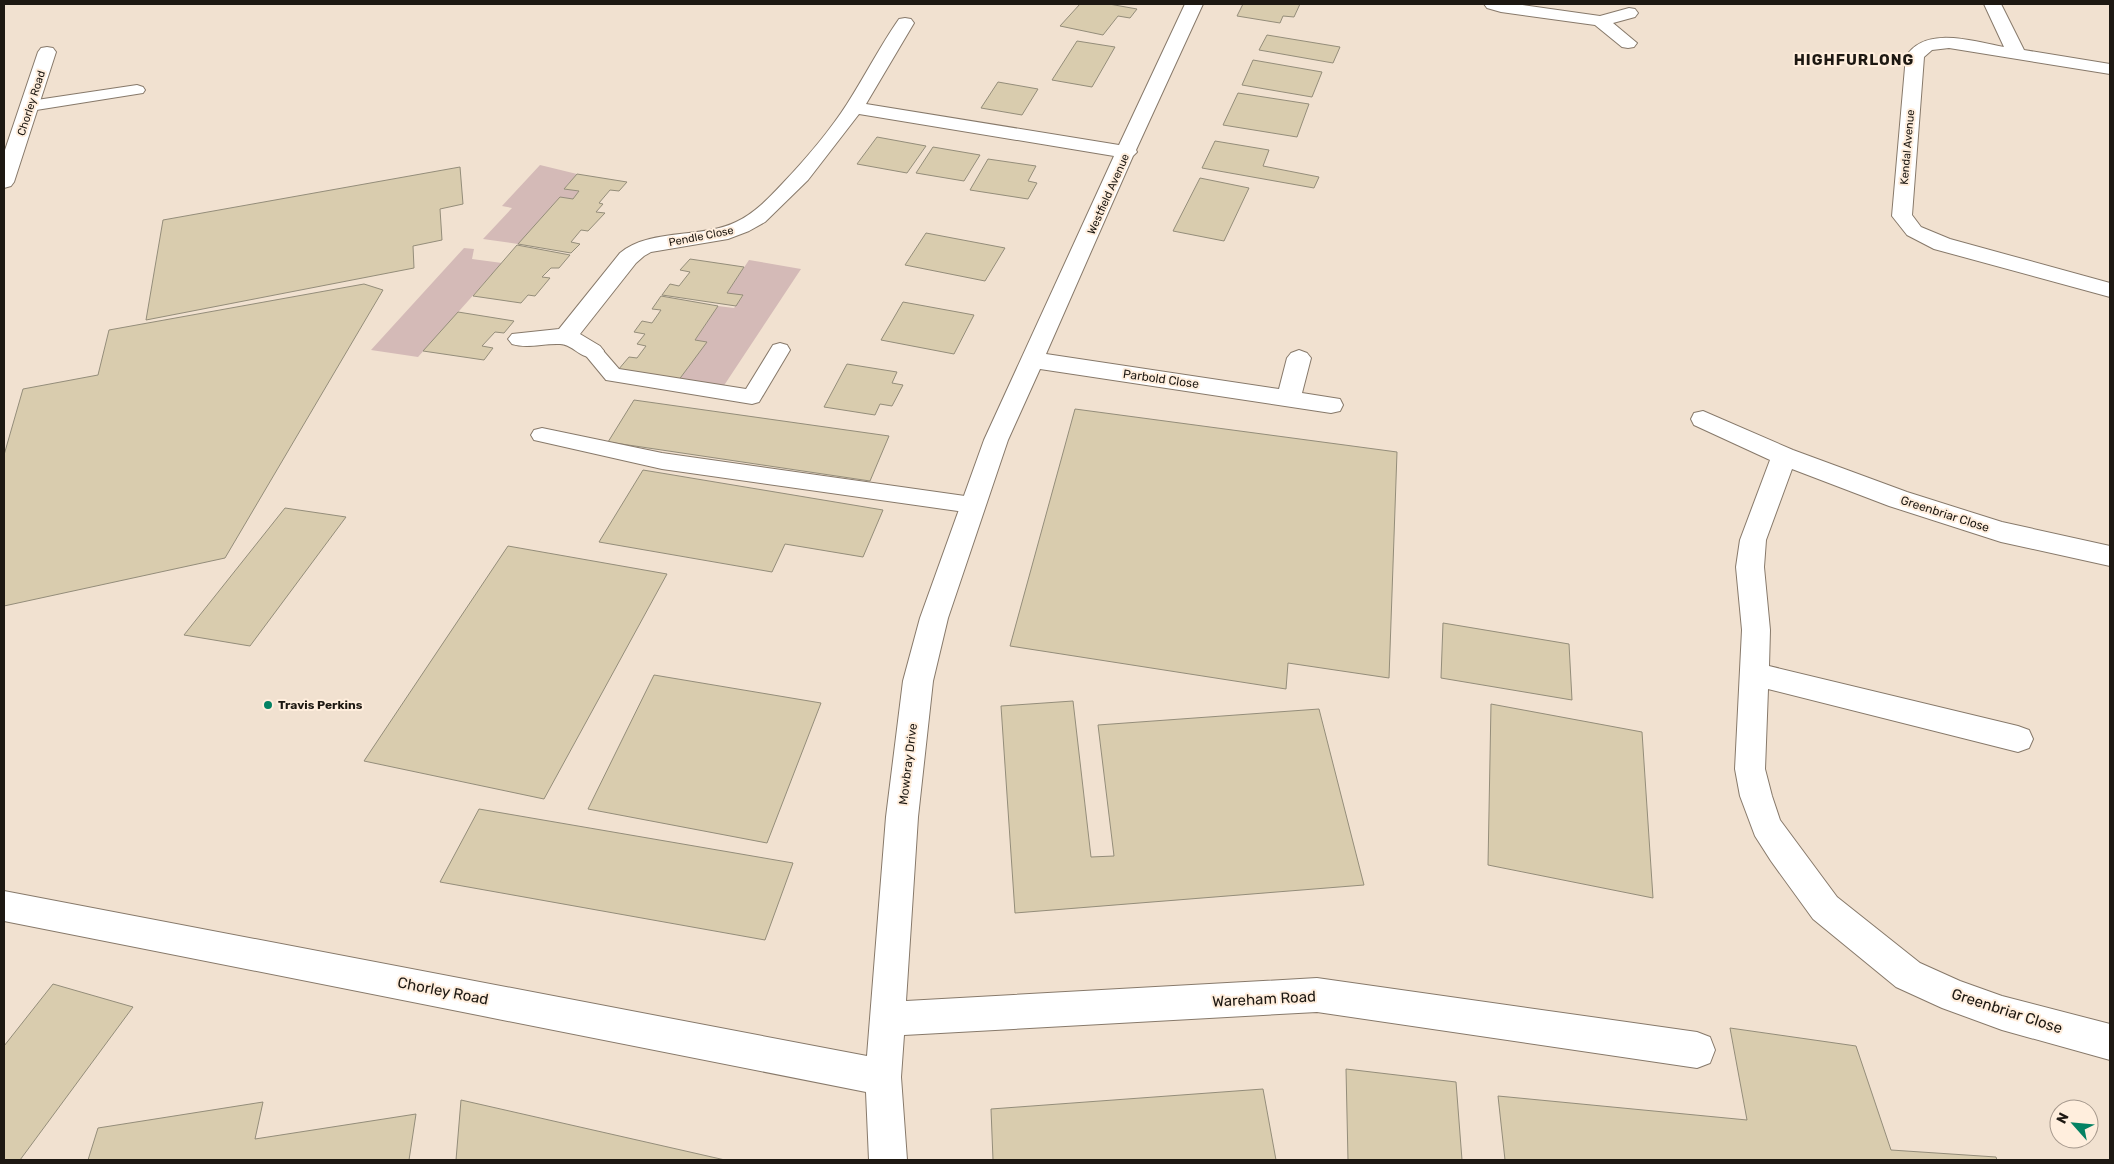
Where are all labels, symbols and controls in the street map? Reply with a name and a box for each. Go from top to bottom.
district label: HIGHFURLONG [1794,51,1914,69]
street label: Chorley Road [15,69,48,137]
street label: Kendal Avenue [1898,109,1917,185]
street label: Westfield Avenue [1085,152,1132,237]
street label: Pendle Close [667,224,735,249]
street label: Parbold Close [1122,367,1200,391]
street label: Greenbriar Close [1899,493,1991,535]
place label: Travis Perkins [278,698,363,712]
marker: Travis Perkins [262,699,274,711]
street label: Mowbray Drive [896,722,920,806]
street label: Chorley Road [396,973,490,1009]
street label: Greenbriar Close [1949,985,2065,1037]
street label: Wareham Road [1212,987,1316,1011]
north arrow [2049,1099,2099,1149]
text: N [2053,1110,2073,1127]

